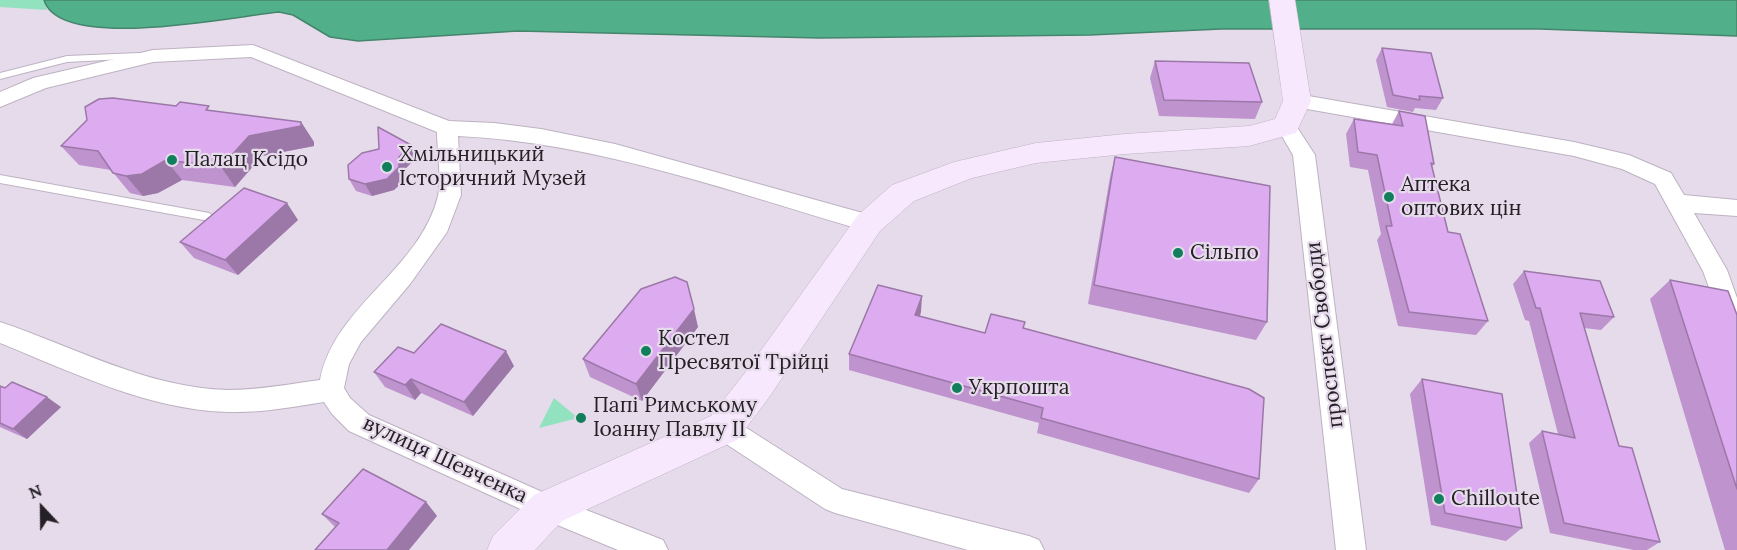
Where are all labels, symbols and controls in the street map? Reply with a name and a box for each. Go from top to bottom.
place label: Хмільницький Історичний Музей [399,142,586,192]
place label: Палац Ксідо [184,147,308,173]
marker: Палац Ксідо [165,153,179,167]
marker: Хмільницький Історичний Музей [380,160,394,174]
place label: Аптека оптових цін [1401,172,1521,222]
marker: Аптека оптових цін [1382,190,1396,204]
place label: Сільпо [1190,240,1259,266]
street label: проспект Свободи [1301,240,1349,430]
marker: Сільпо [1171,246,1185,260]
place label: Костел Пресвятої Трійці [658,326,829,376]
marker: Костел Пресвятої Трійці [639,344,653,358]
place label: Укрпошта [969,375,1069,401]
marker: Укрпошта [950,381,964,395]
place label: Папі Римському Іоанну Павлу ІІ [593,393,757,443]
street label: вулиця Шевченка [359,411,531,509]
marker: Папі Римському Іоанну Павлу ІІ [574,411,588,425]
north arrow [12,478,72,538]
text: N [26,480,45,503]
place label: Chilloute [1451,486,1540,512]
marker: Chilloute [1432,492,1446,506]

